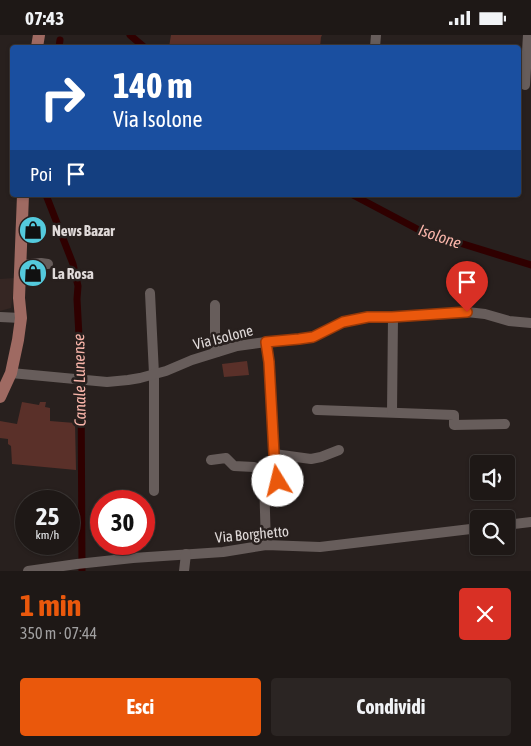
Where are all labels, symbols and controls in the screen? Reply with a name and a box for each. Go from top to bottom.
text: 07:43 [25,7,64,29]
icon: right [30,65,95,130]
text: 140 m [113,65,192,105]
text: Via Isolone [113,106,202,132]
icon: arrive [62,160,90,188]
text: Poi [30,163,52,185]
shop icon: News Bazar [18,215,48,245]
water label: Isolone [416,220,464,252]
place label: News Bazar [52,222,115,239]
shop icon: La Rosa [18,258,48,288]
pin [446,261,488,312]
place label: La Rosa [52,265,94,282]
icon: arrive [453,268,481,296]
street label: Via Isolone [191,321,255,353]
water label: Canale Lunense [69,333,89,427]
position arrow [251,454,303,506]
map controls [470,455,515,555]
button: sound [470,455,515,500]
speed limit sign: 30 [90,490,155,555]
text: 25 [36,502,59,530]
button: search [470,510,515,555]
street label: Via Borghetto [214,522,290,546]
text: km/h [36,528,59,542]
text: 1 min [20,588,81,622]
button: close [459,588,511,640]
text: 350 m · 07:44 [20,624,97,642]
button: Esci [20,678,261,736]
button: Condividi [271,678,511,736]

